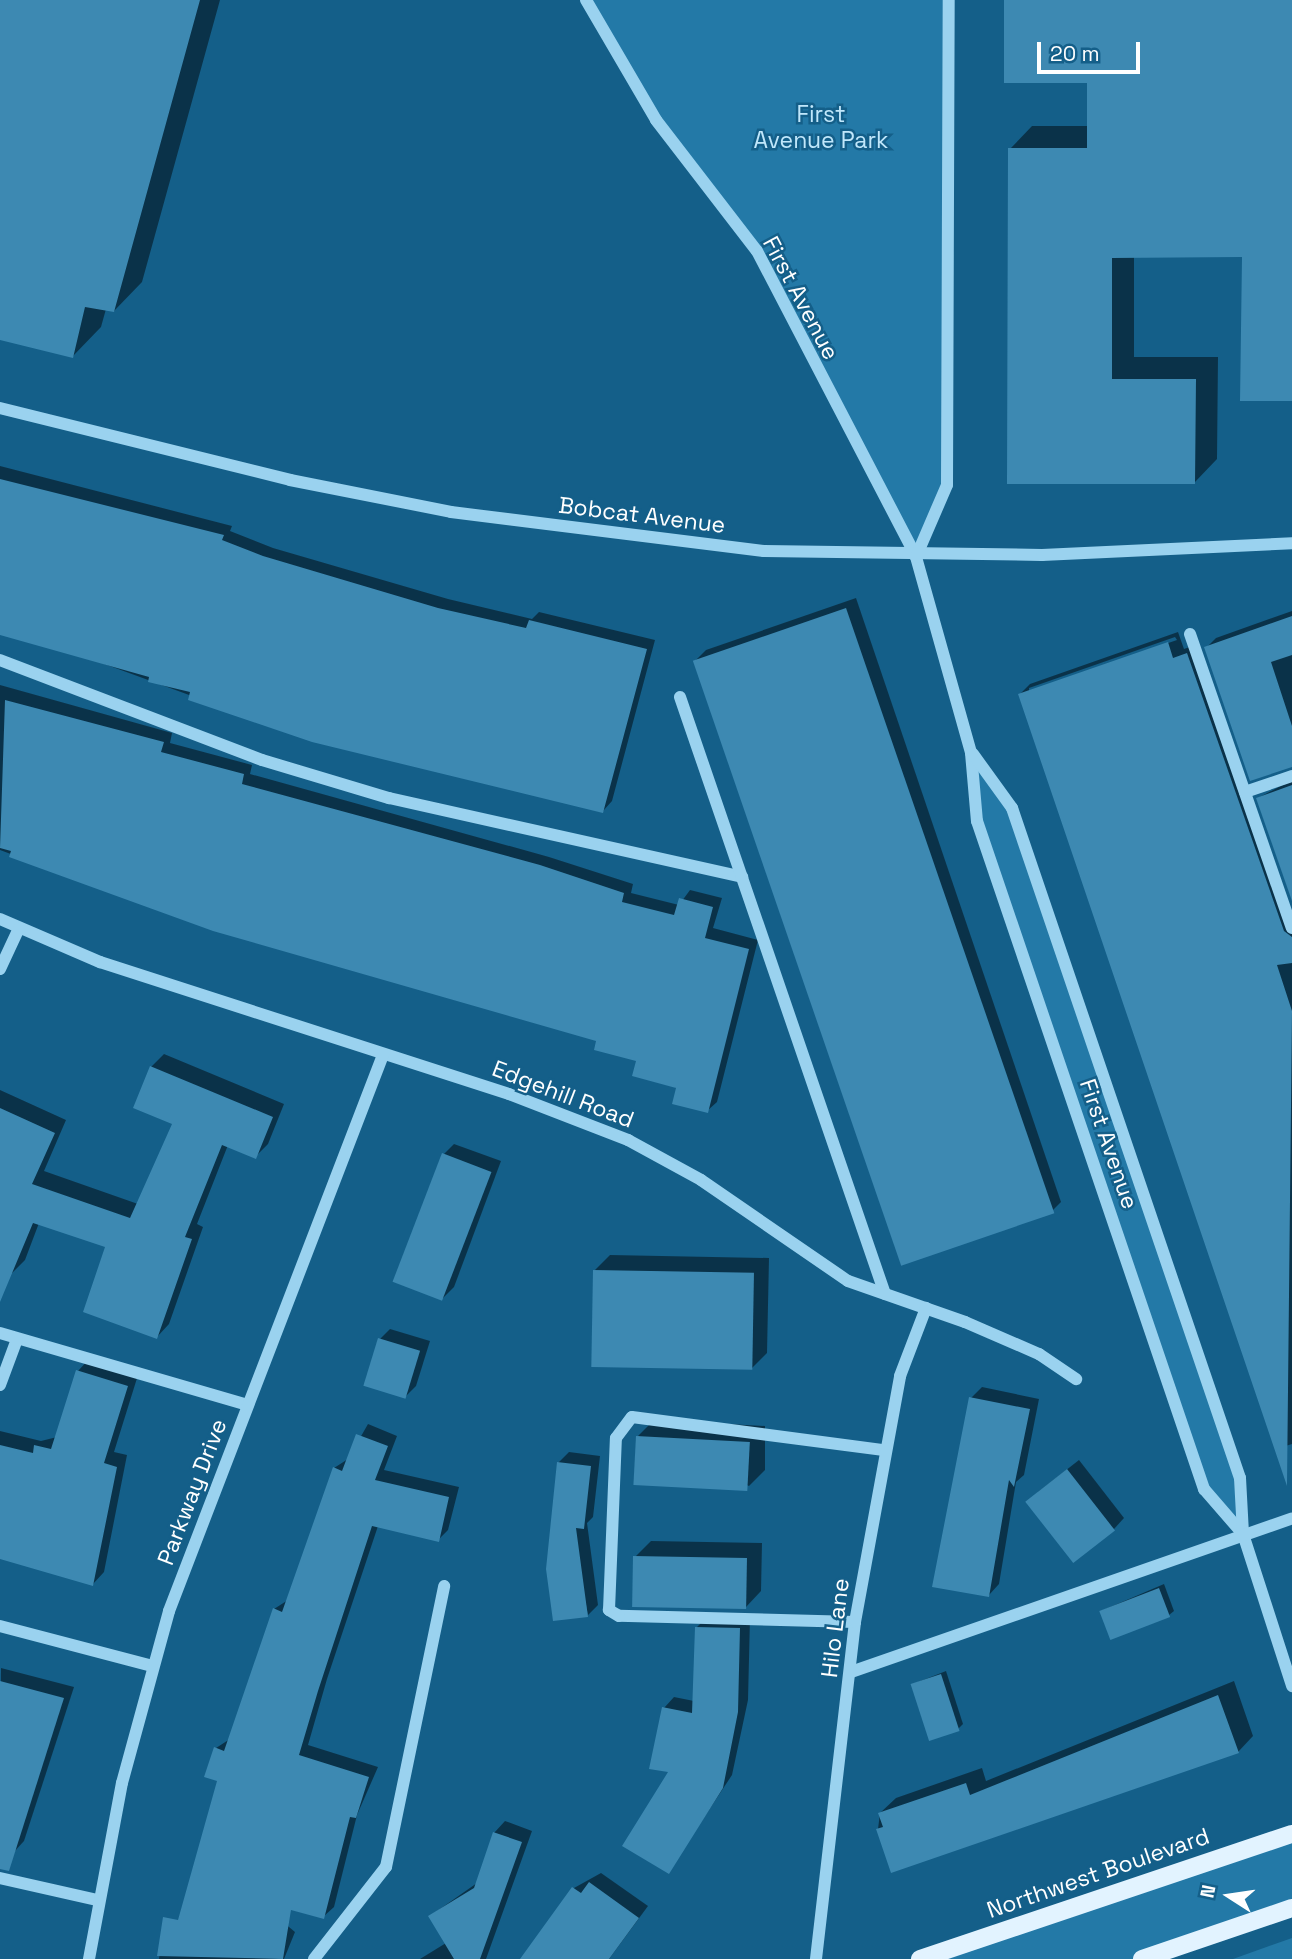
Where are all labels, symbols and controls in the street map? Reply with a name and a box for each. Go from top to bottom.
scale bar [1040,28,1143,72]
text: 20 m [1050,40,1100,67]
park label: First Avenue Park [754,100,888,154]
street label: First Avenue [757,231,845,365]
street label: Bobcat Avenue [557,491,727,539]
street label: Edgehill Road [488,1054,638,1134]
street label: First Avenue [1074,1075,1144,1213]
street label: Parkway Drive [152,1415,232,1569]
street label: Hilo Lane [815,1577,855,1679]
street label: Northwest Boulevard [983,1822,1213,1924]
north arrow [1194,1861,1264,1931]

